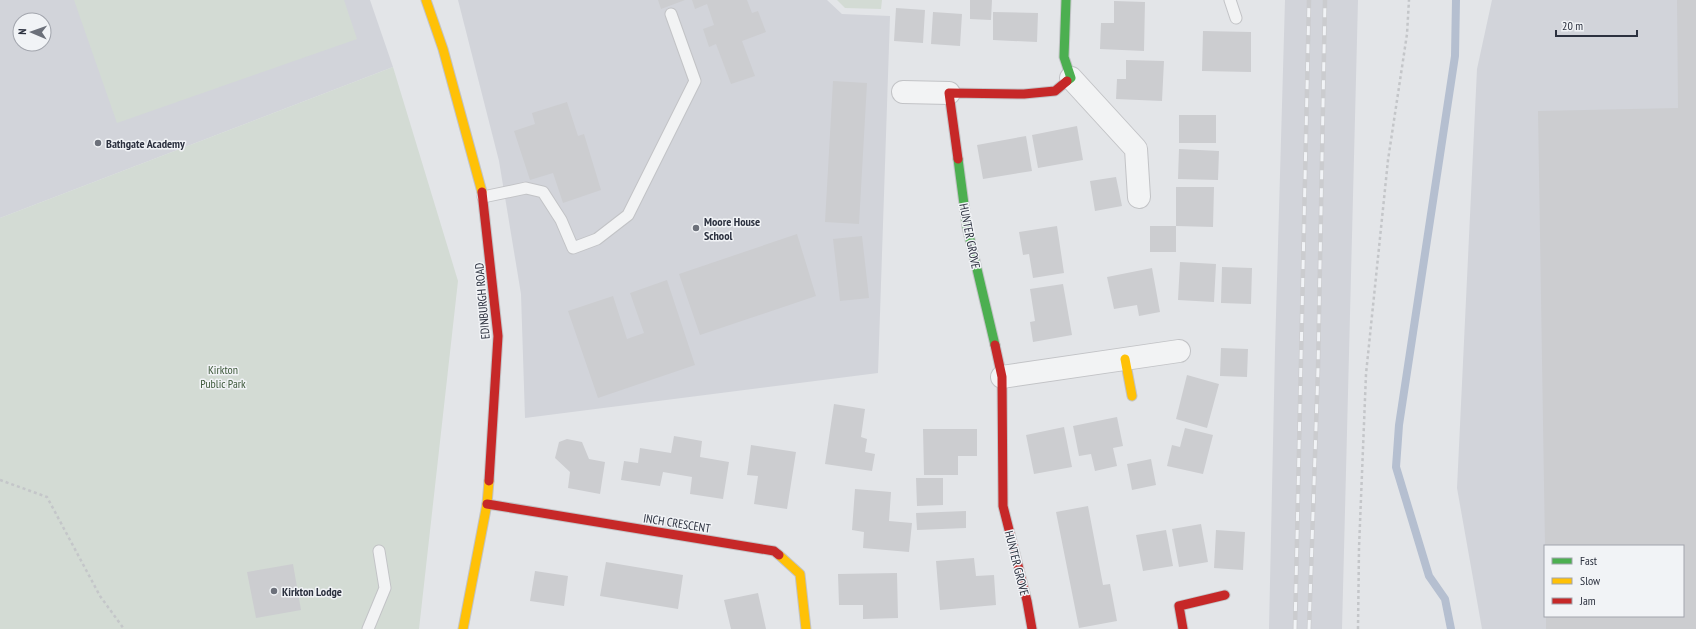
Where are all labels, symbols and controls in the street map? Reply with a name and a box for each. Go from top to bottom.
north arrow [12,12,52,52]
scale bar [1556,12,1637,38]
text: 20 m [1562,18,1583,33]
text: N [15,28,29,35]
place label: Bathgate Academy [106,136,185,151]
marker: Bathgate Academy [93,138,103,148]
street label: HUNTER GROVE [956,202,984,270]
place label: Moore House School [704,214,760,243]
marker: Moore House School [691,223,701,233]
street label: EDINBURGH ROAD [471,262,493,340]
park label: Kirkton Public Park [200,362,246,391]
street label: INCH CRESCENT [642,510,712,536]
street label: HUNTER GROVE [1002,529,1032,597]
legend [1544,545,1684,617]
text: Fast [1580,553,1598,568]
text: Slow [1580,573,1601,588]
place label: Kirkton Lodge [282,584,342,599]
marker: Kirkton Lodge [269,586,279,596]
text: Jam [1579,593,1596,608]

